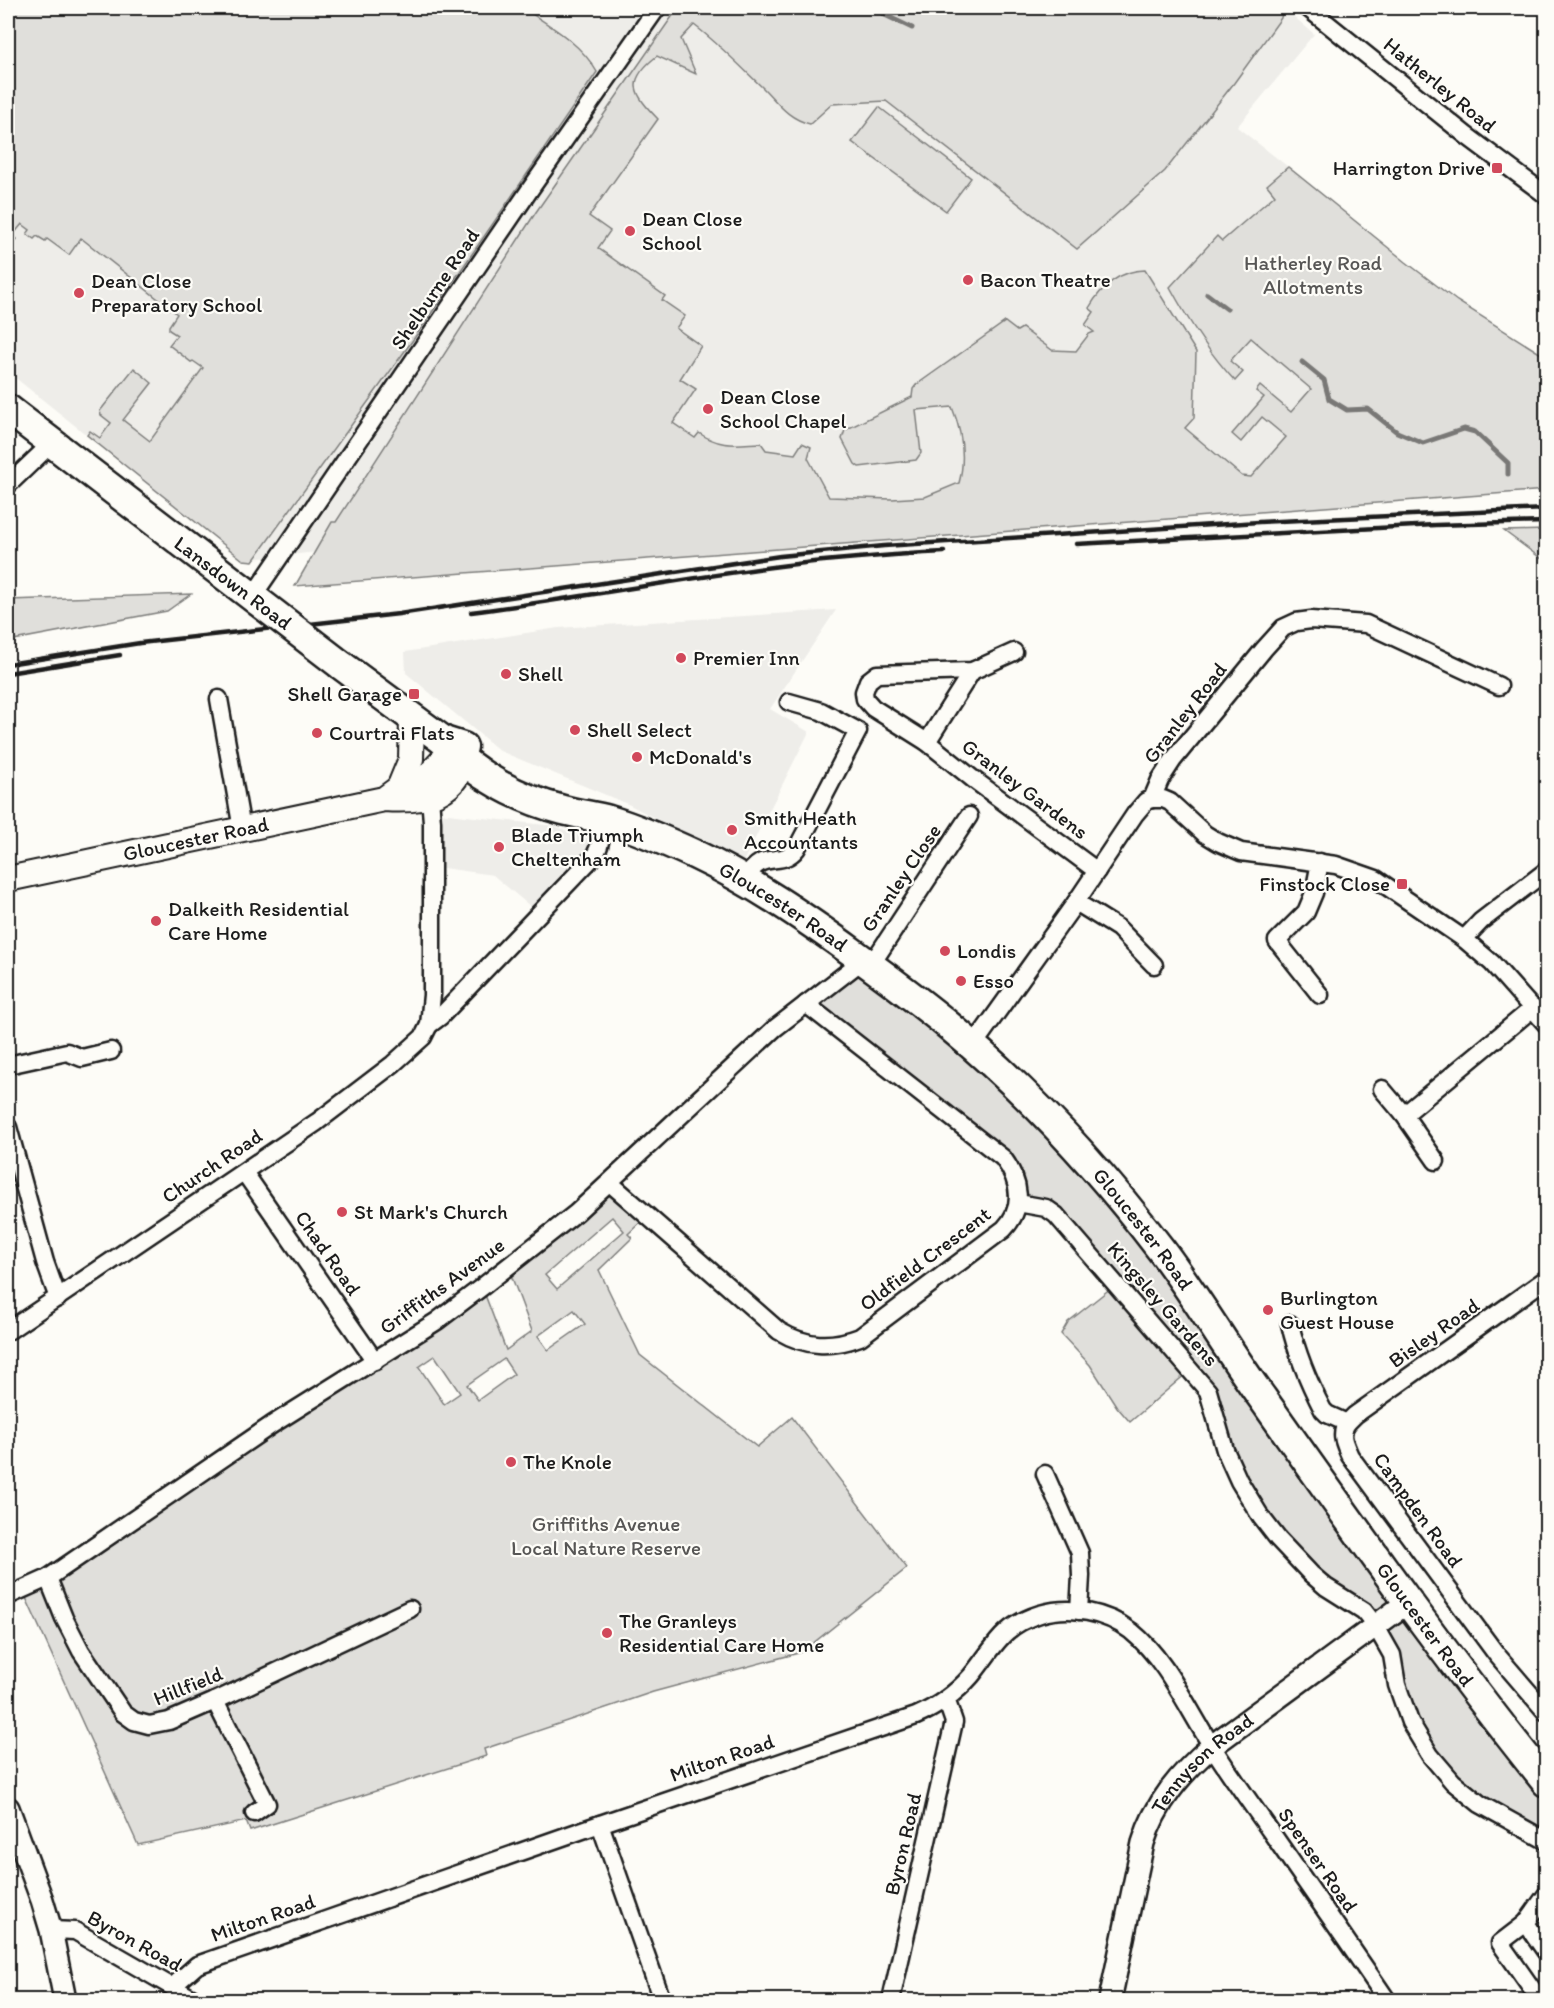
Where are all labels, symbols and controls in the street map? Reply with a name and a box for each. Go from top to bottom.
street label: Hatherley Road [1379,31,1502,138]
place label: Harrington Drive [1333,155,1485,180]
marker: Harrington Drive [1490,161,1504,175]
place label: Dean Close School [642,206,742,255]
street label: Shelburne Road [385,223,485,354]
marker: Dean Close School [623,224,637,238]
park label: Hatherley Road Allotments [1244,250,1383,299]
place label: Bacon Theatre [980,267,1111,292]
place label: Dean Close Preparatory School [91,268,262,317]
marker: Bacon Theatre [961,273,975,287]
marker: Dean Close Preparatory School [72,286,86,300]
place label: Dean Close School Chapel [720,384,847,433]
marker: Dean Close School Chapel [701,402,715,416]
street label: Lansdown Road [170,530,297,635]
place label: Premier Inn [693,645,800,670]
marker: Premier Inn [674,651,688,665]
street label: Granley Road [1138,657,1232,768]
place label: Shell [518,661,563,686]
marker: Shell [499,667,513,681]
place label: Shell Garage [288,681,402,706]
marker: Shell Garage [407,687,421,701]
place label: Shell Select [587,717,692,742]
place label: Courtrai Flats [329,720,455,745]
marker: Shell Select [568,723,582,737]
marker: Courtrai Flats [310,726,324,740]
street label: Granley Gardens [957,733,1093,844]
place label: McDonald's [649,744,752,769]
marker: McDonald's [630,750,644,764]
place label: Smith Heath Accountants [744,805,858,854]
street label: Gloucester Road [121,811,271,866]
street label: Granley Close [855,819,946,937]
place label: Blade Triumph Cheltenham [511,822,644,871]
marker: Smith Heath Accountants [725,823,739,837]
marker: Blade Triumph Cheltenham [492,840,506,854]
street label: Gloucester Road [715,856,853,957]
place label: Finstock Close [1259,871,1390,896]
marker: Finstock Close [1395,877,1409,891]
place label: Dalkeith Residential Care Home [168,896,349,945]
marker: Dalkeith Residential Care Home [149,914,163,928]
place label: Londis [957,938,1016,963]
marker: Londis [938,944,952,958]
place label: Esso [973,968,1014,993]
marker: Esso [954,974,968,988]
street label: Church Road [157,1123,267,1208]
street label: Gloucester Road [1088,1163,1199,1295]
place label: St Mark's Church [354,1199,508,1224]
street label: Oldfield Crescent [854,1201,995,1316]
marker: St Mark's Church [335,1205,349,1219]
street label: Chad Road [290,1206,367,1300]
street label: Griffiths Avenue [374,1232,509,1339]
street label: Kingsley Gardens [1102,1236,1224,1371]
place label: Burlington Guest House [1280,1285,1394,1334]
street label: Bisley Road [1384,1292,1484,1373]
marker: Burlington Guest House [1261,1303,1275,1317]
street label: Campden Road [1368,1447,1468,1572]
place label: The Knole [523,1449,612,1474]
marker: The Knole [504,1455,518,1469]
park label: Griffiths Avenue Local Nature Reserve [511,1511,701,1560]
street label: Gloucester Road [1372,1557,1480,1692]
place label: The Granleys Residential Care Home [619,1608,824,1657]
marker: The Granleys Residential Care Home [600,1626,614,1640]
street label: Hillfield [149,1660,227,1711]
street label: Tennyson Road [1145,1707,1258,1817]
street label: Milton Road [666,1728,778,1787]
street label: Byron Road [879,1790,927,1898]
street label: Spenser Road [1273,1803,1364,1917]
street label: Milton Road [207,1888,319,1947]
street label: Byron Road [83,1904,187,1977]

